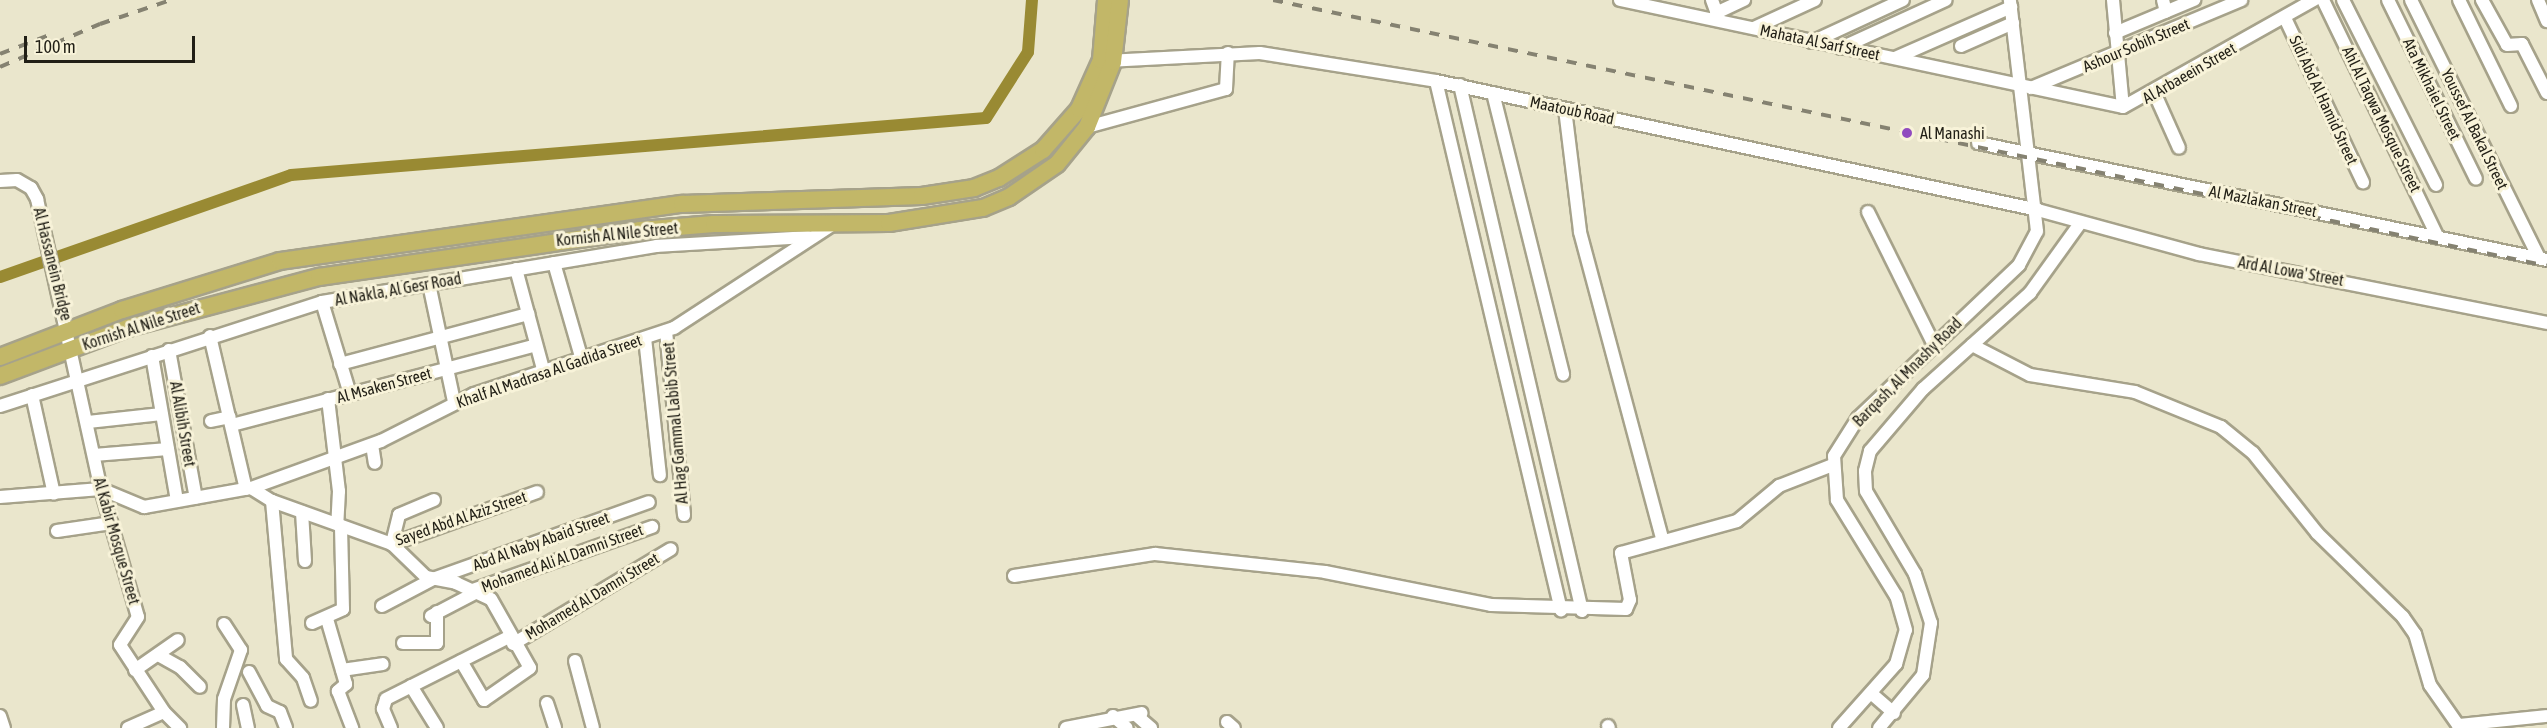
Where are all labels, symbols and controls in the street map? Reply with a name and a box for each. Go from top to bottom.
street label: Ashour Sobih Street [2080,14,2192,76]
street label: Mahata Al Sarf Street [1758,20,1882,64]
scale bar [27,24,198,62]
street label: Sidi Abd Al Hamid Street [2286,32,2362,168]
street label: Ata Mikhaiel Street [2399,35,2465,143]
text: 100 m [35,36,76,57]
street label: Al Arbaeein Street [2139,38,2239,108]
street label: Ahl Al Taqwa Mosque Street [2338,43,2426,195]
street label: Youssef Al Bakal Street [2437,66,2513,192]
street label: Maatoub Road [1528,92,1616,128]
place label: Al Manashi [1920,123,1985,143]
marker: Al Manashi [1898,124,1916,142]
street label: Al Mazlakan Street [2207,181,2319,221]
street label: Al Hassanein Bridge [30,206,76,322]
street label: Kornish Al Nile Street [555,218,679,250]
street label: Ard Al Lowa' Street [2237,252,2345,290]
street label: Al Nakla, Al Gesr Road [333,268,463,310]
street label: Kornish Al Nile Street [80,298,202,354]
street label: Barqash, Al Mnashy Road [1849,314,1965,430]
street label: Khalf Al Madrasa Al Gadida Street [454,330,644,412]
street label: Al Hag Gammal Labib Street [658,341,692,505]
street label: Al Msaken Street [335,363,433,407]
street label: Al Alibih Street [166,380,200,468]
street label: Al Kabir Mosque Street [90,475,144,607]
street label: Sayed Abd Al Aziz Street [393,487,529,549]
street label: Abd Al Naby Abaid Street [470,507,612,575]
street label: Mohamed Ali Al Damni Street [478,520,646,596]
street label: Mohamed Al Damni Street [522,548,662,644]

